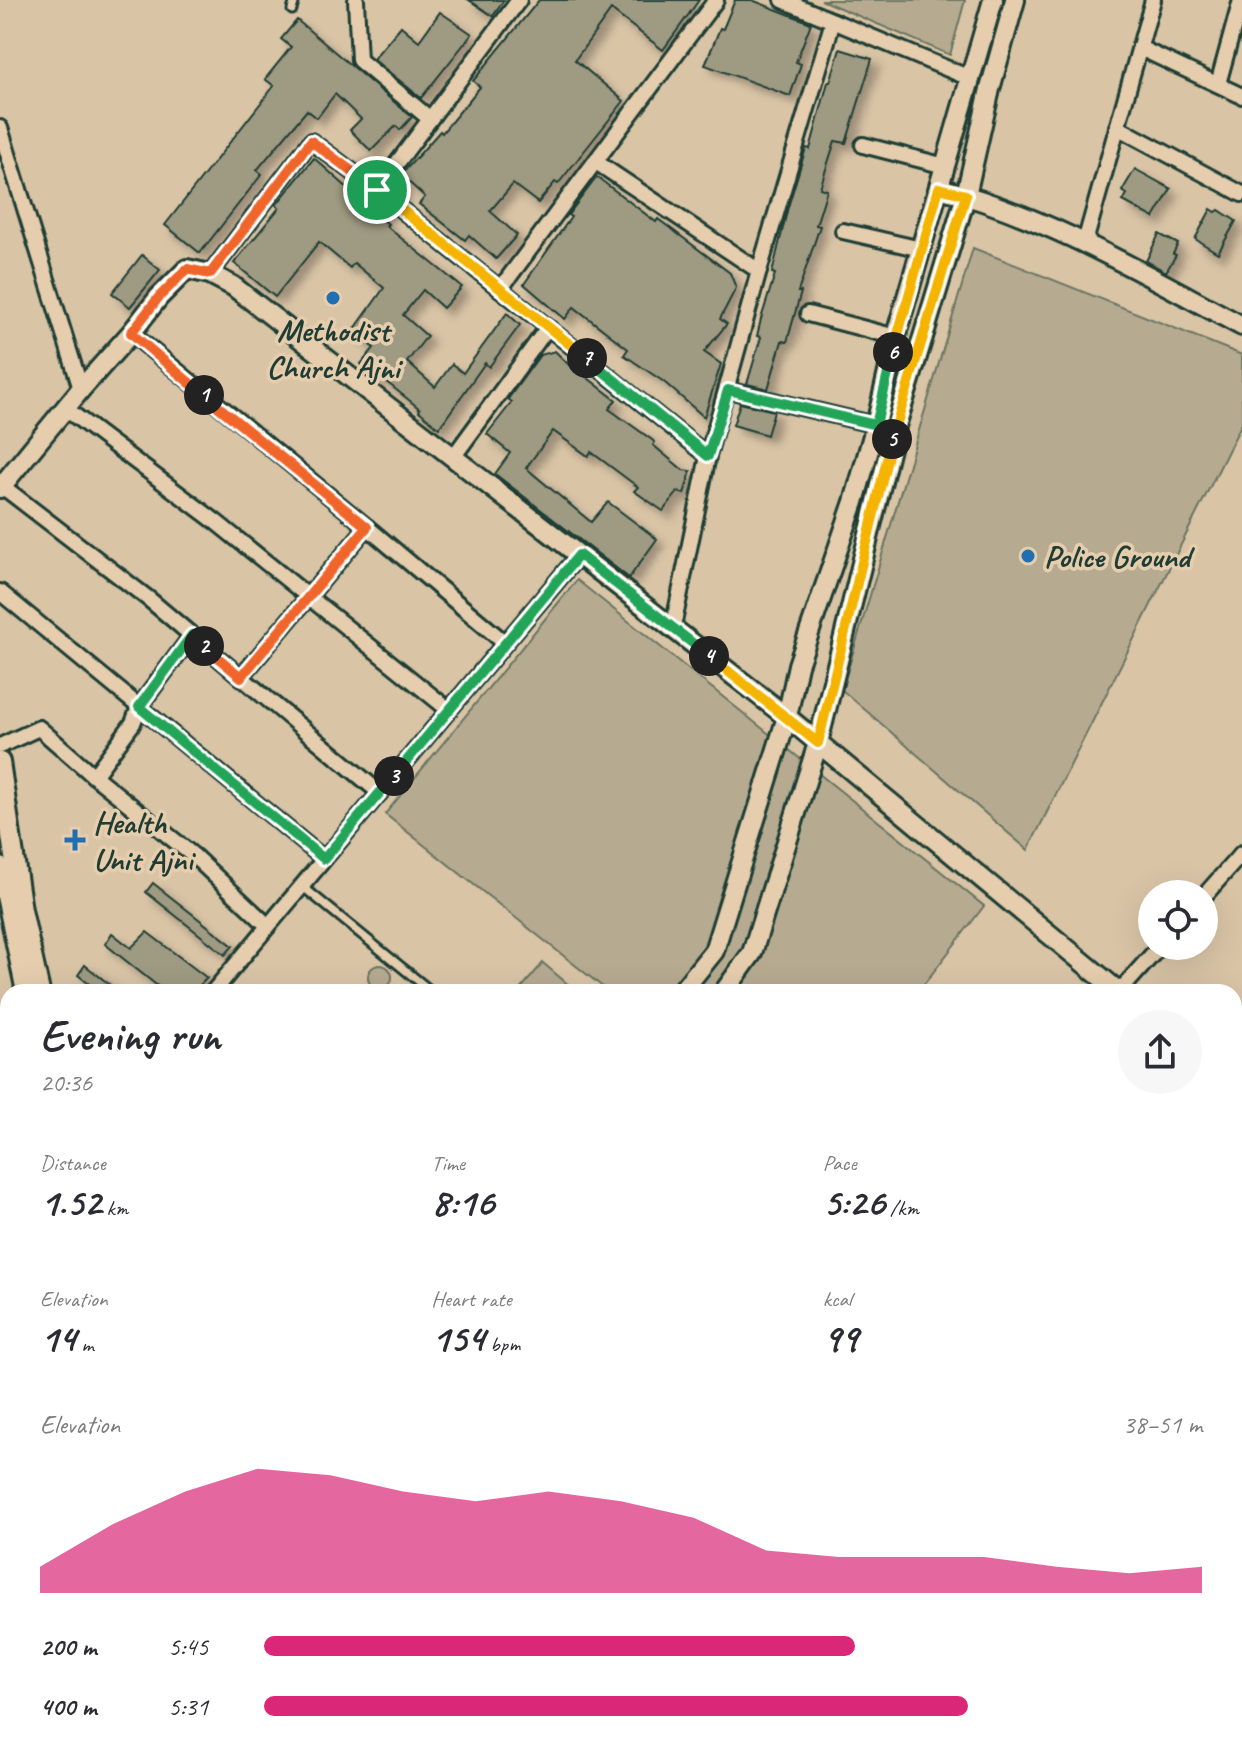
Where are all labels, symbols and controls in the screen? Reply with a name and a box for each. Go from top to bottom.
pin [343,156,411,224]
icon: arrive [355,168,399,212]
marker: Methodist Church Ajni [324,289,342,307]
place label: Methodist Church Ajni [267,310,403,388]
pin: 6 [873,332,913,372]
pin: 7 [567,338,607,378]
text: 6 [888,338,898,366]
text: 7 [582,344,592,372]
pin: 1 [184,375,224,415]
text: 1 [199,381,209,409]
pin: 5 [872,419,912,459]
text: 5 [887,425,897,453]
place label: Police Ground [1044,536,1195,577]
marker: Police Ground [1019,547,1037,565]
pin: 2 [184,626,224,666]
text: 2 [199,632,209,660]
pin: 4 [689,636,729,676]
text: 4 [704,642,714,670]
pin: 3 [374,756,414,796]
text: 3 [389,762,399,790]
place label: Health Unit Ajni [93,802,196,880]
marker: Health Unit Ajni [64,829,86,851]
map controls [1138,880,1218,960]
button: locate [1138,880,1218,960]
text: Evening run [40,1008,220,1063]
button: share [1118,1010,1202,1094]
text: 20:36 [40,1066,92,1099]
text: Distance [40,1149,106,1177]
text: Time [431,1149,465,1177]
text: Pace [823,1149,857,1177]
text: 1.52 [40,1177,101,1227]
text: 8:16 [431,1177,494,1227]
text: 5:26 [823,1177,885,1227]
text: km [101,1194,128,1222]
text: /km [885,1194,919,1222]
text: Elevation [40,1285,108,1313]
text: Heart rate [431,1285,512,1313]
text: kcal [823,1285,852,1313]
text: 14 [40,1313,76,1363]
text: 154 [431,1313,485,1363]
text: 99 [823,1313,858,1363]
text: m [76,1330,94,1358]
text: bpm [485,1330,520,1358]
text: Elevation [40,1408,120,1441]
text: 38–51 m [1123,1408,1202,1441]
text: 200 m [40,1630,96,1663]
text: 5:45 [168,1630,208,1663]
text: 400 m [40,1690,96,1723]
text: 5:31 [168,1690,208,1723]

